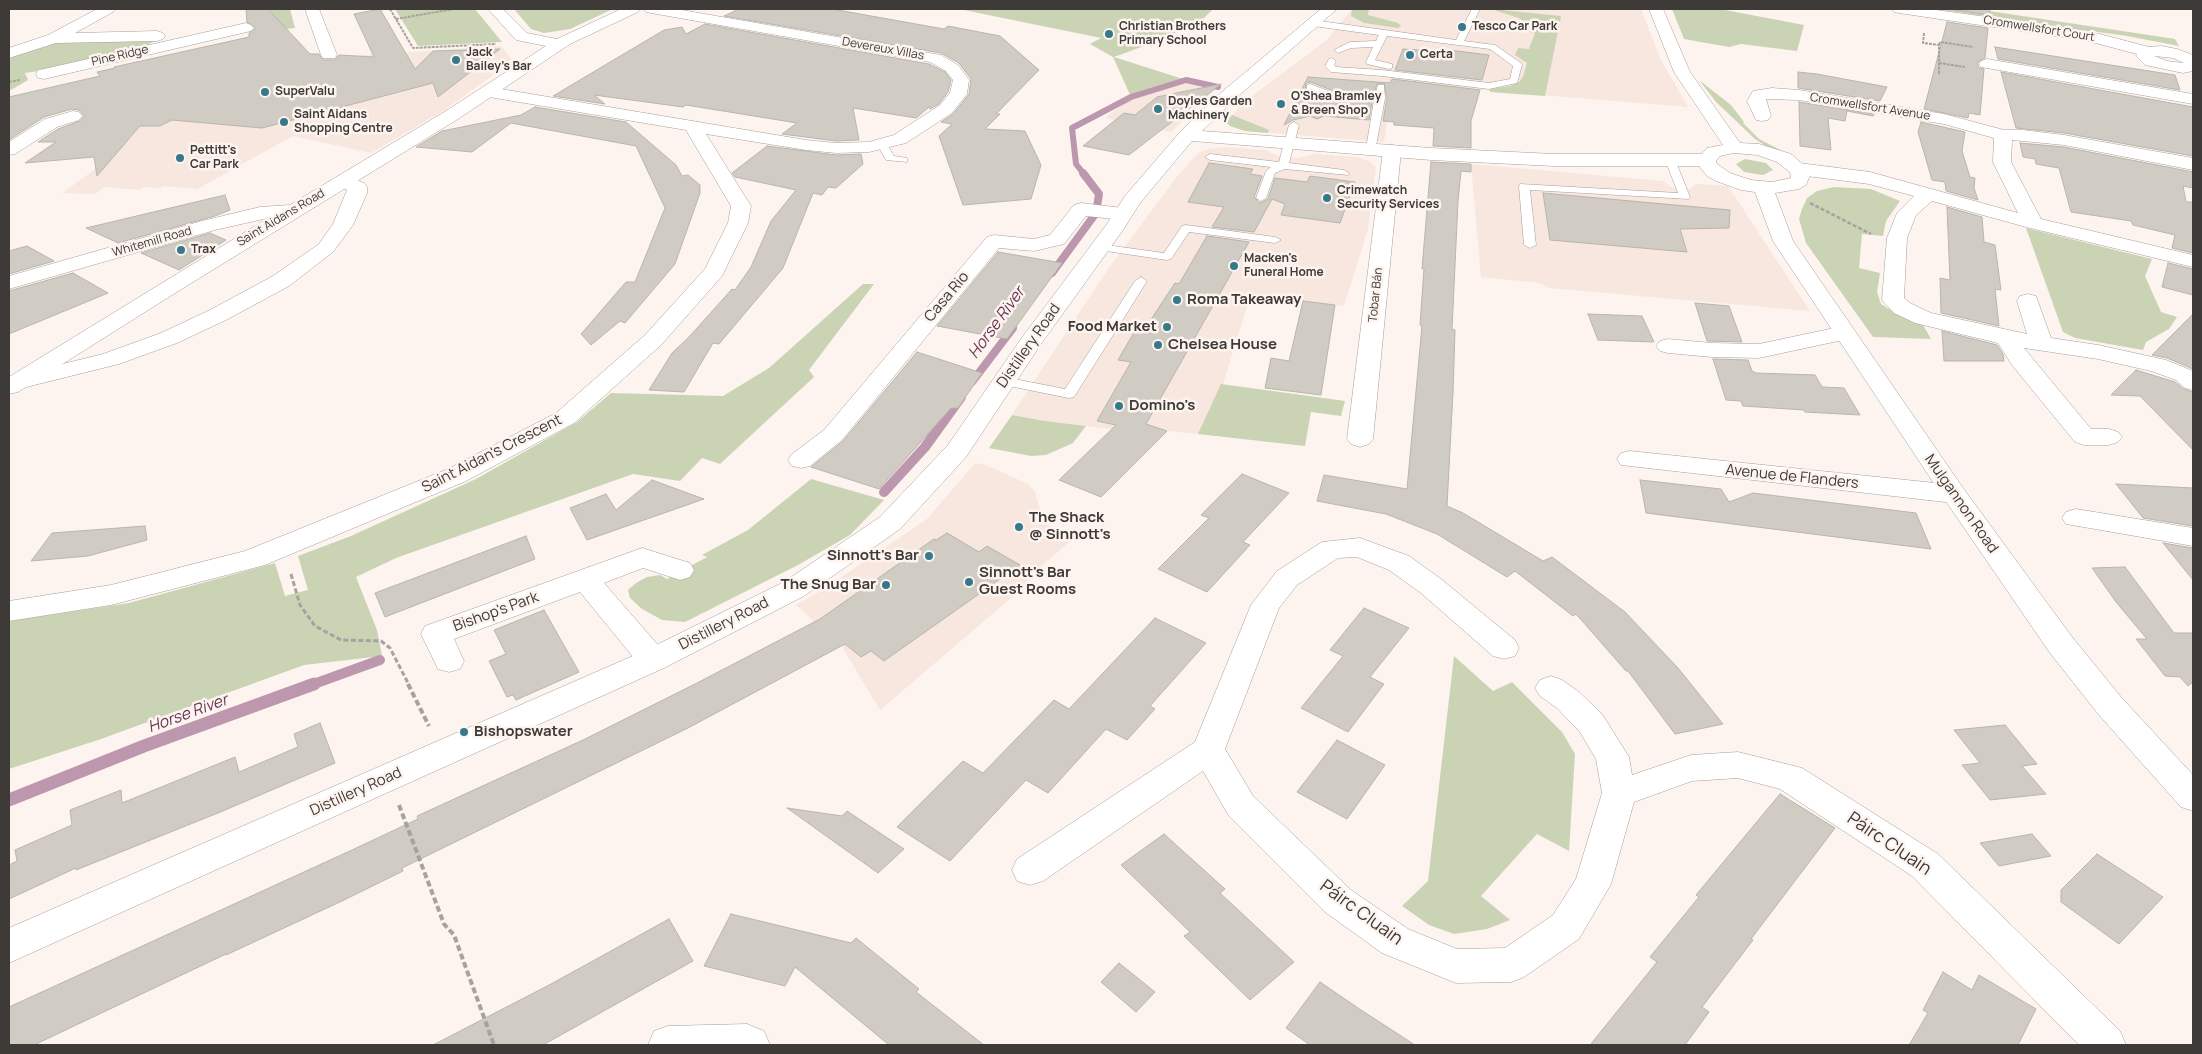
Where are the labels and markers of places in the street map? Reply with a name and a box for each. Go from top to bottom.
place label: Christian Brothers Primary School [1119,20,1226,48]
place label: Tesco Car Park [1472,20,1557,34]
marker: Tesco Car Park [1456,21,1468,33]
marker: Christian Brothers Primary School [1103,28,1115,40]
place label: Jack Bailey’s Bar [466,46,532,74]
place label: Certa [1420,48,1453,62]
marker: Certa [1404,49,1416,61]
marker: Jack Bailey’s Bar [450,54,462,66]
place label: SuperValu [275,85,335,99]
marker: SuperValu [259,86,271,98]
place label: O'Shea Bramley & Breen Shop [1291,90,1381,118]
place label: Doyles Garden Machinery [1168,95,1252,123]
marker: O'Shea Bramley & Breen Shop [1275,98,1287,110]
marker: Doyles Garden Machinery [1152,103,1164,115]
place label: Saint Aidans Shopping Centre [294,108,393,136]
marker: Saint Aidans Shopping Centre [278,116,290,128]
place label: Pettitt's Car Park [190,144,239,172]
marker: Pettitt's Car Park [174,152,186,164]
place label: Crimewatch Security Services [1337,184,1439,212]
marker: Crimewatch Security Services [1321,192,1333,204]
place label: Trax [191,243,216,257]
marker: Trax [175,244,187,256]
place label: Macken's Funeral Home [1244,252,1324,280]
marker: Macken's Funeral Home [1228,260,1240,272]
place label: Roma Takeaway [1187,291,1301,309]
marker: Roma Takeaway [1171,294,1183,306]
place label: Food Market [1068,318,1157,336]
marker: Food Market [1161,321,1173,333]
place label: Chelsea House [1168,336,1277,354]
marker: Chelsea House [1152,339,1164,351]
place label: Domino's [1129,397,1195,415]
marker: Domino's [1113,400,1125,412]
place label: The Shack @ Sinnott's [1029,509,1111,544]
marker: The Shack @ Sinnott's [1013,521,1025,533]
place label: Sinnott's Bar [827,547,919,565]
marker: Sinnott's Bar [923,550,935,562]
place label: Sinnott's Bar Guest Rooms [979,564,1076,599]
place label: The Snug Bar [781,576,876,594]
marker: Sinnott's Bar Guest Rooms [963,576,975,588]
marker: The Snug Bar [880,579,892,591]
place label: Bishopswater [474,723,573,741]
marker: Bishopswater [458,726,470,738]

